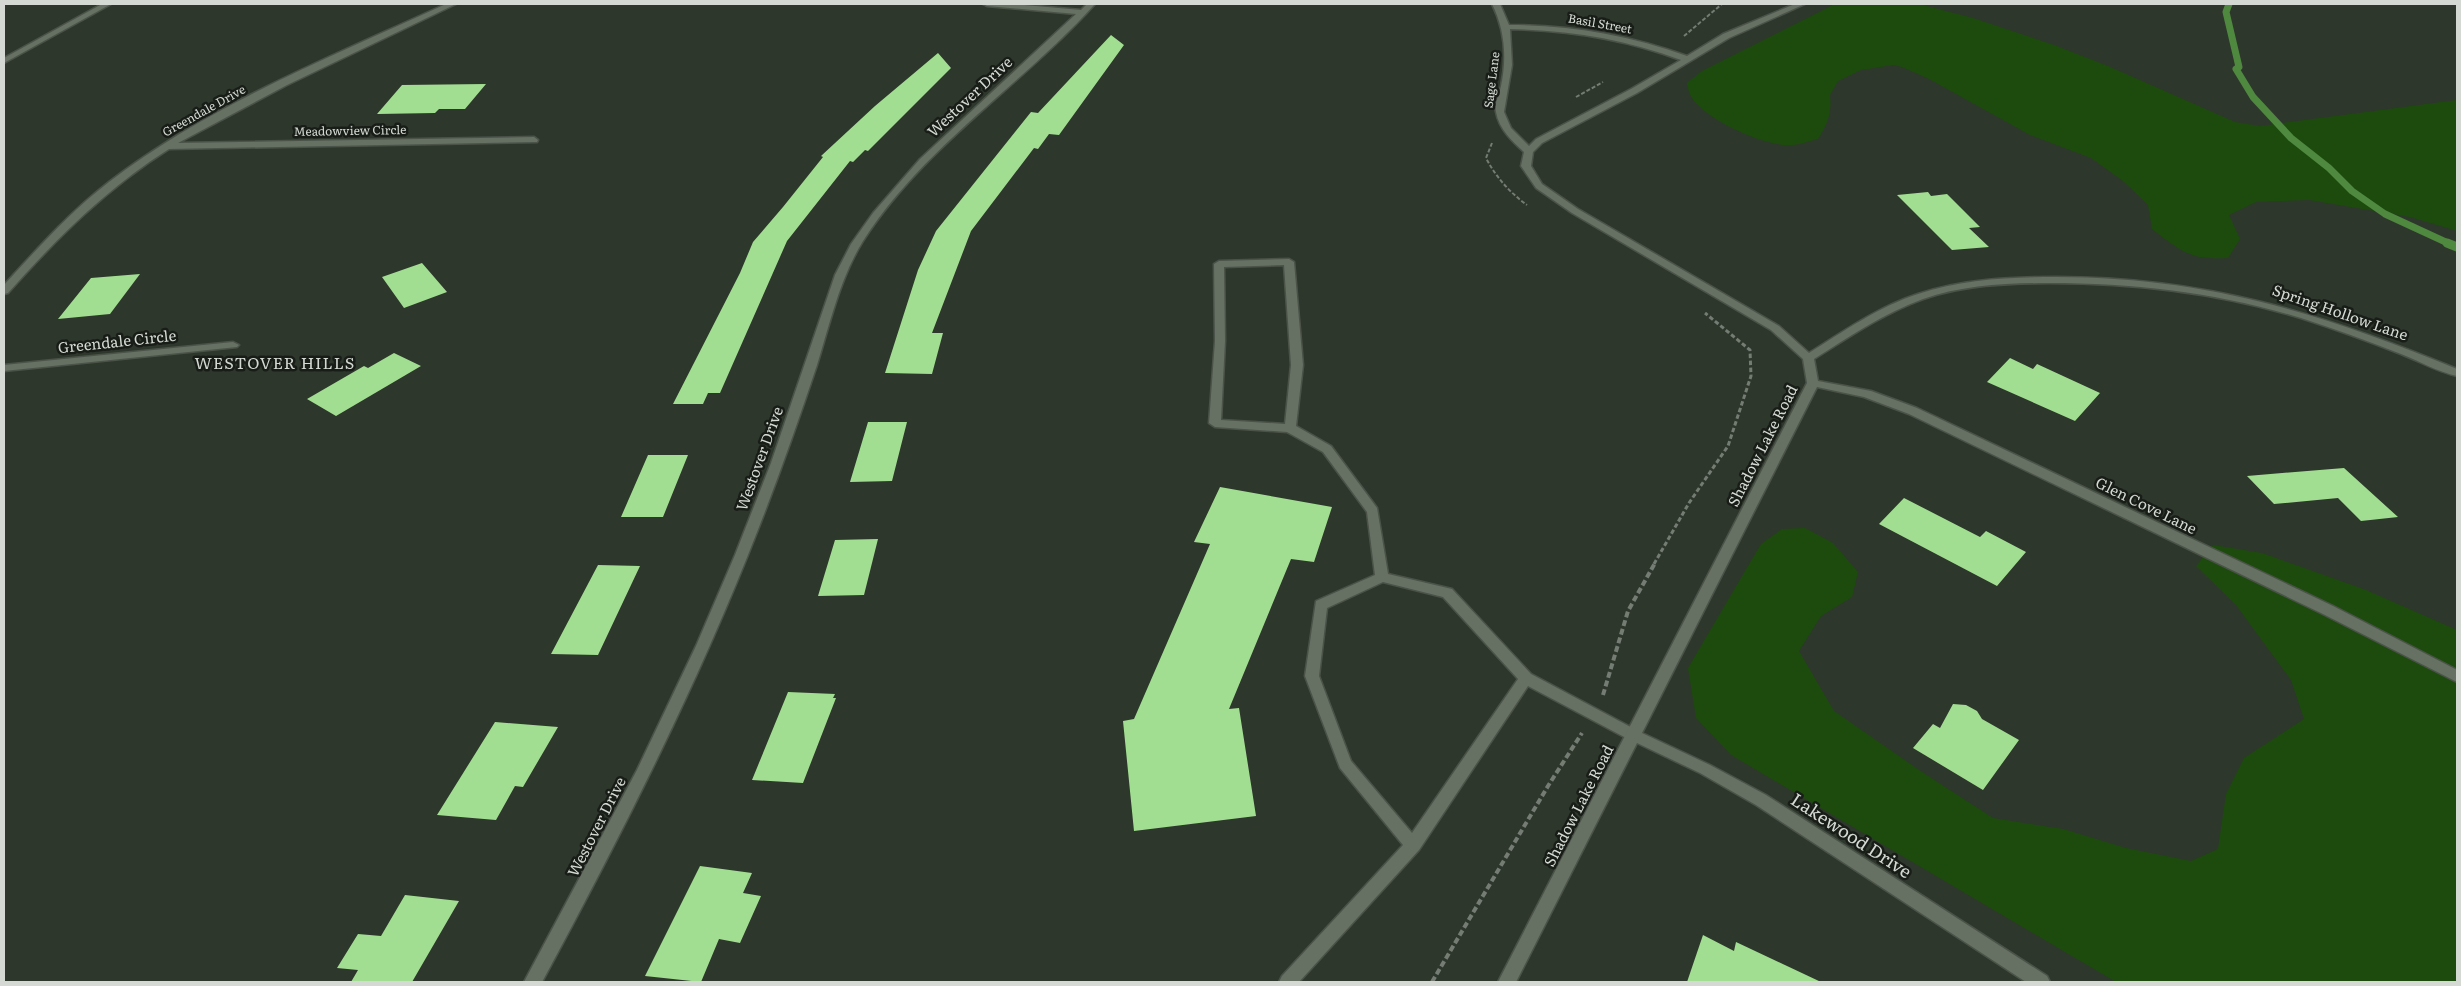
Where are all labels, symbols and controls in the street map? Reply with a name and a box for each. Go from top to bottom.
street label: Basil Street [1567,9,1634,37]
street label: Westover Drive [921,50,1017,142]
street label: Sage Lane [1479,51,1503,109]
street label: Greendale Drive [159,80,248,140]
street label: Meadowview Circle [293,120,407,140]
street label: Spring Hollow Lane [2270,278,2412,346]
street label: Greendale Circle [57,323,177,358]
district label: WESTOVER HILLS [195,350,355,374]
street label: Shadow Lake Road [1721,380,1802,510]
street label: Westover Drive [729,403,788,514]
street label: Glen Cove Lane [2092,470,2201,539]
street label: Shadow Lake Road [1537,740,1618,870]
street label: Westover Drive [561,772,631,880]
street label: Lakewood Drive [1786,785,1918,884]

